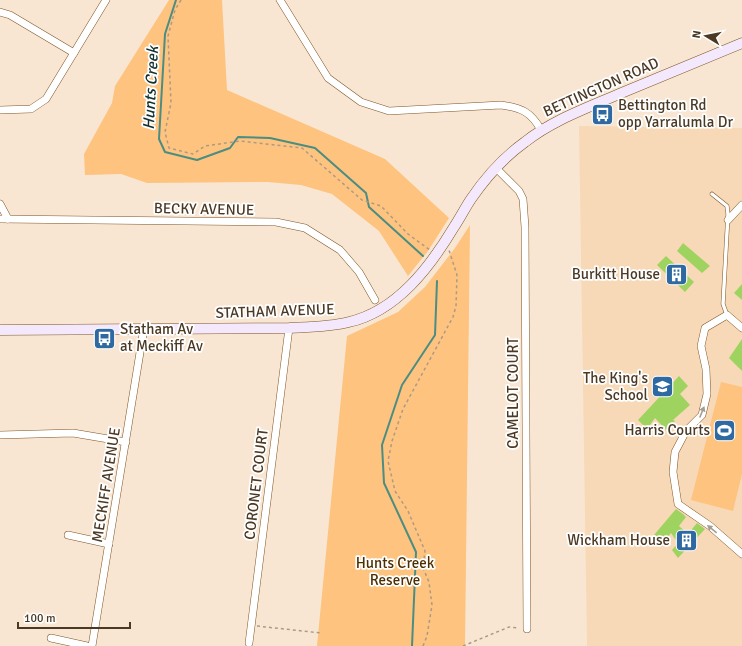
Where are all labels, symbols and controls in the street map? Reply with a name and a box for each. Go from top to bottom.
north arrow [686,16,726,56]
text: N [690,29,704,39]
water label: Hunts Creek [139,44,163,130]
street label: BETTINGTON ROAD [540,53,662,121]
place label: Bettington Rd opp Yarralumla Dr [618,96,733,131]
bus stop icon: Bettington Rd opp Yarralumla Dr [589,101,615,127]
street label: BECKY AVENUE [154,199,254,219]
building icon: Burkitt House [663,261,689,287]
place label: Burkitt House [572,265,660,283]
street label: STATHAM AVENUE [215,300,335,322]
place label: Statham Av at Meckiff Av [120,320,203,355]
bus stop icon: Statham Av at Meckiff Av [92,325,118,351]
street label: CAMELOT COURT [504,337,522,449]
place label: The King's School [583,369,648,404]
school or university icon: The King's School [650,374,676,400]
one-way arrow [700,405,706,417]
sports icon: Harris Courts [712,417,738,443]
place label: Harris Courts [624,421,710,439]
street label: MECKIFF AVENUE [88,426,124,544]
street label: CORONET COURT [240,427,272,541]
one-way arrow [707,524,718,533]
building icon: Wickham House [673,527,699,553]
place label: Wickham House [567,531,670,549]
park label: Hunts Creek Reserve [356,554,435,589]
scale bar [18,604,130,630]
text: 100 m [24,611,56,626]

